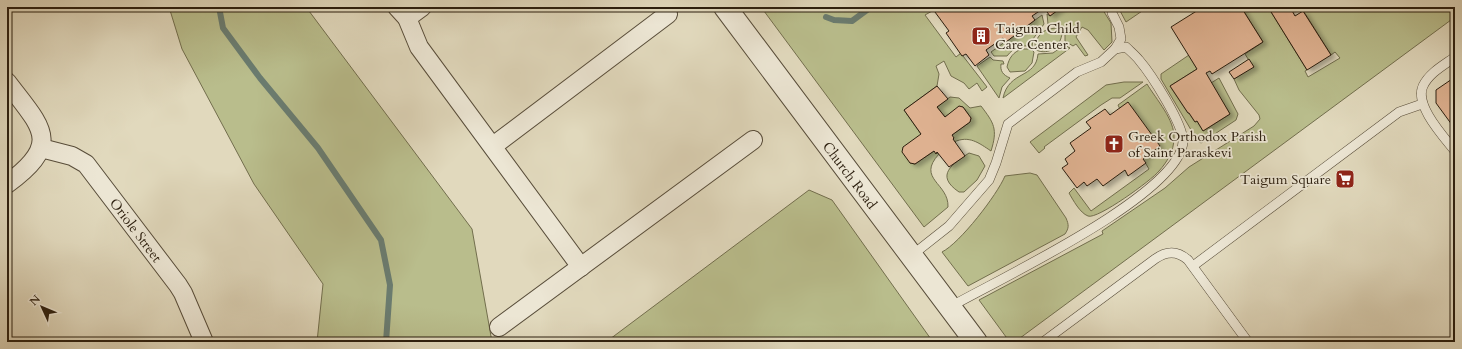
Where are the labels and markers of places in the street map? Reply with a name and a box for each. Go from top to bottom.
place label: Taigum Child Care Center [995,19,1080,54]
building icon: Taigum Child Care Center [970,25,992,47]
place label: Greek Orthodox Parish of Saint Paraskevi [1128,127,1267,162]
church icon: Greek Orthodox Parish of Saint Paraskevi [1103,133,1125,155]
supermarket icon: Taigum Square [1334,168,1356,190]
place label: Taigum Square [1240,170,1331,189]

